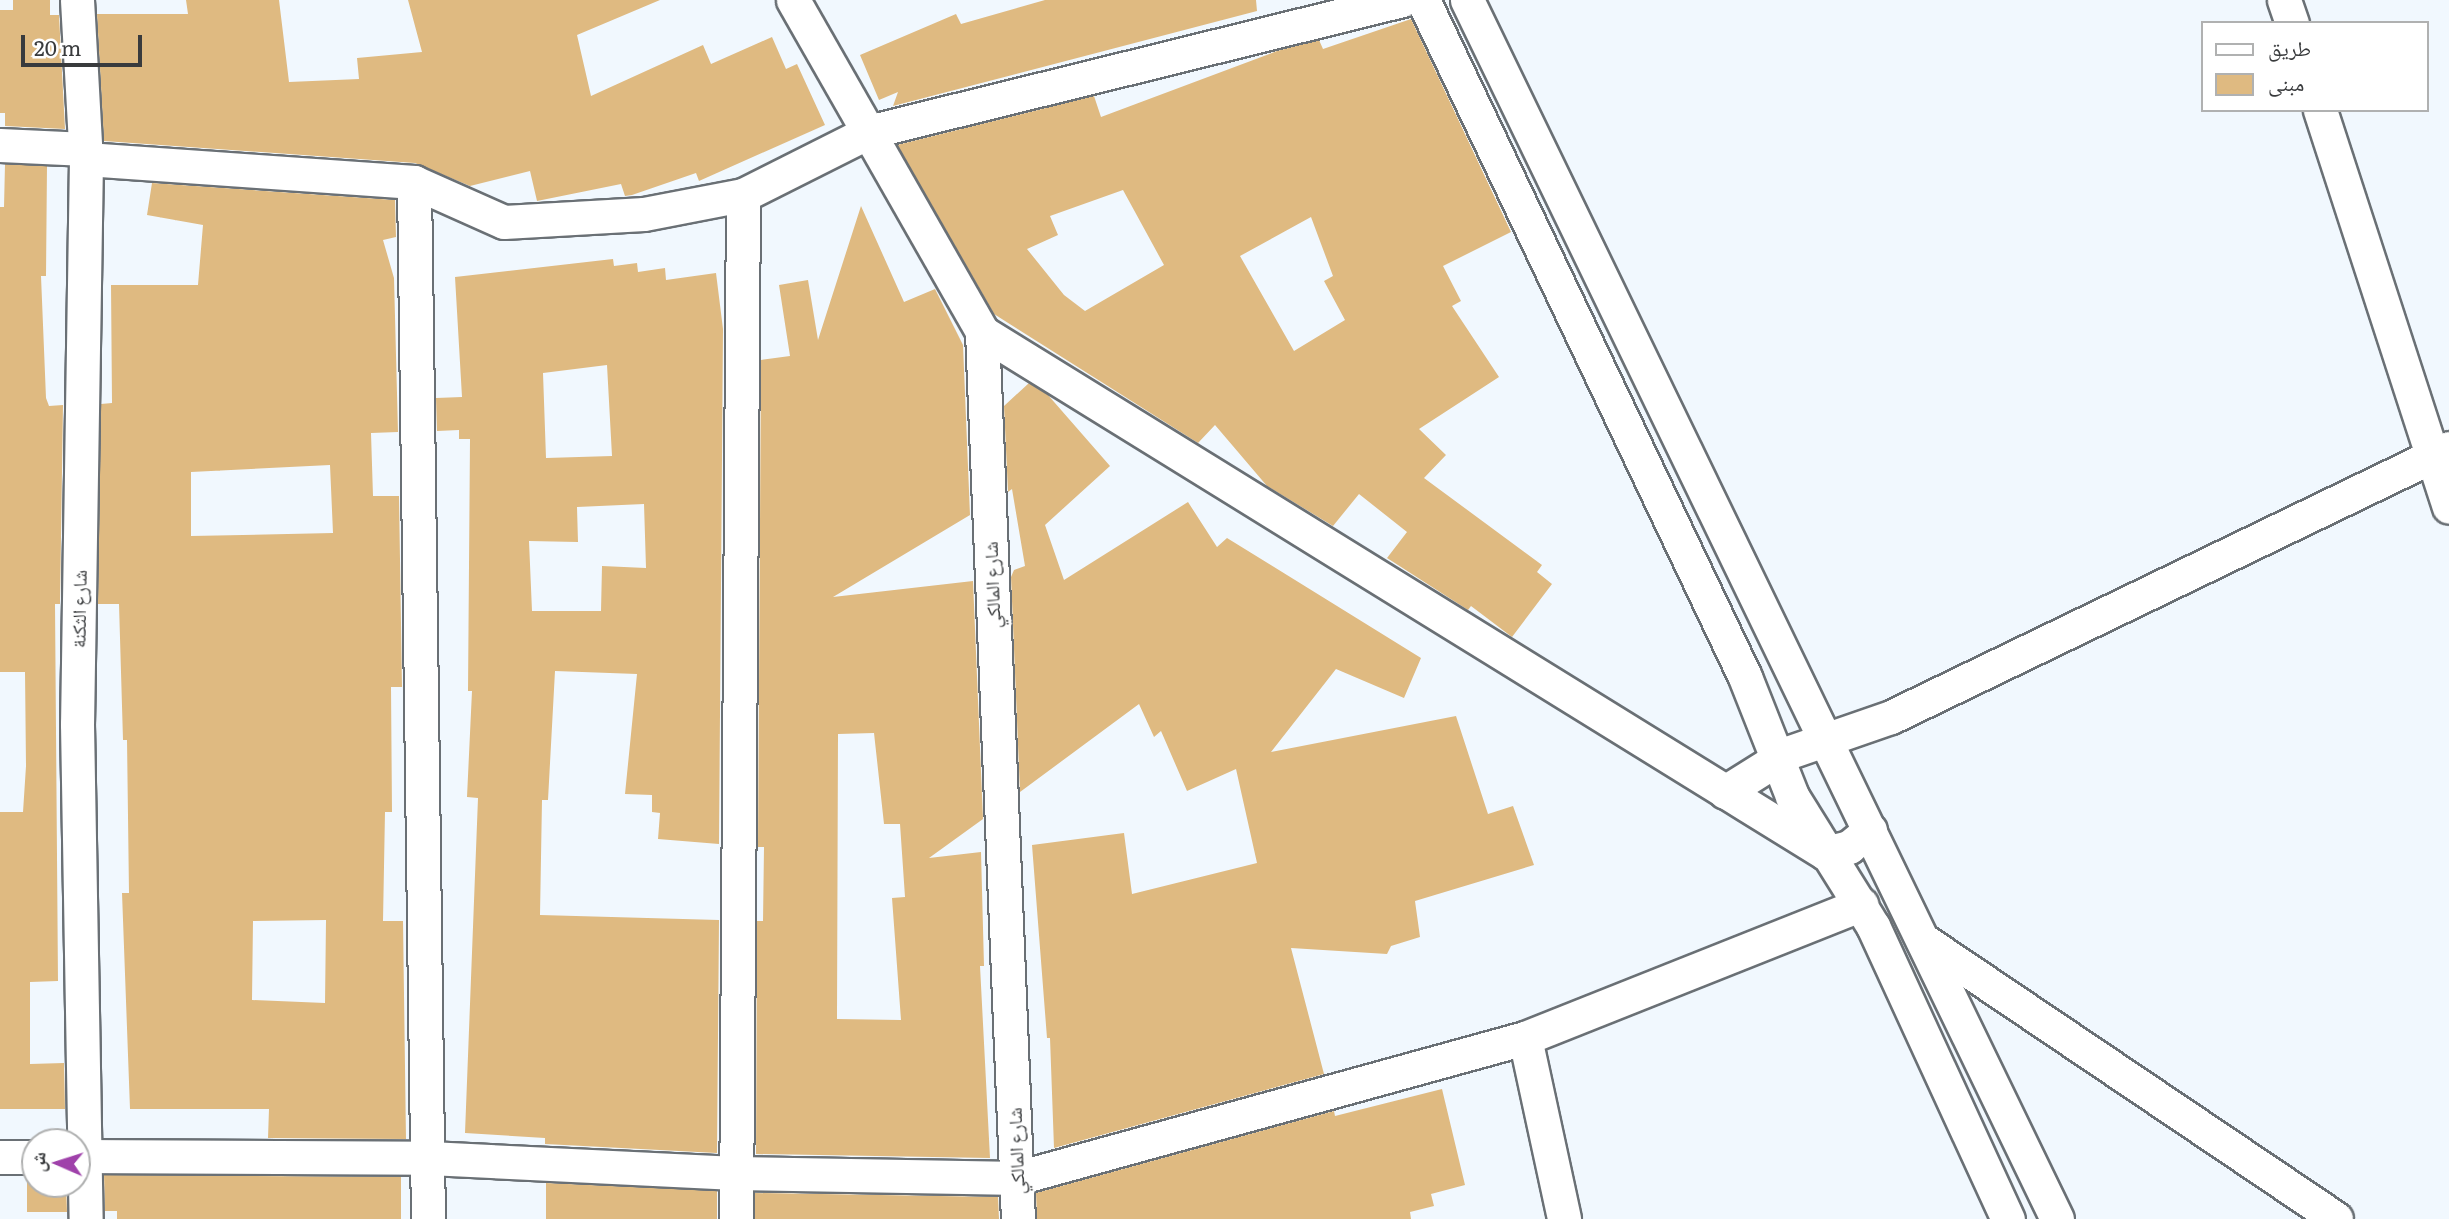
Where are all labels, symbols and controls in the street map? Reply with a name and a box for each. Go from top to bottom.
scale bar [24,21,145,65]
legend [2200,21,2428,112]
text: 20 m [34,31,81,62]
text: طريق [2268,31,2311,62]
text: مبنى [2268,66,2304,97]
street label: شارع المالكي [979,541,1005,629]
street label: شارع الثكنة [67,570,91,648]
street label: شارع المالكي [1003,1107,1029,1195]
north arrow [21,1128,91,1198]
text: ش [23,1151,52,1173]

